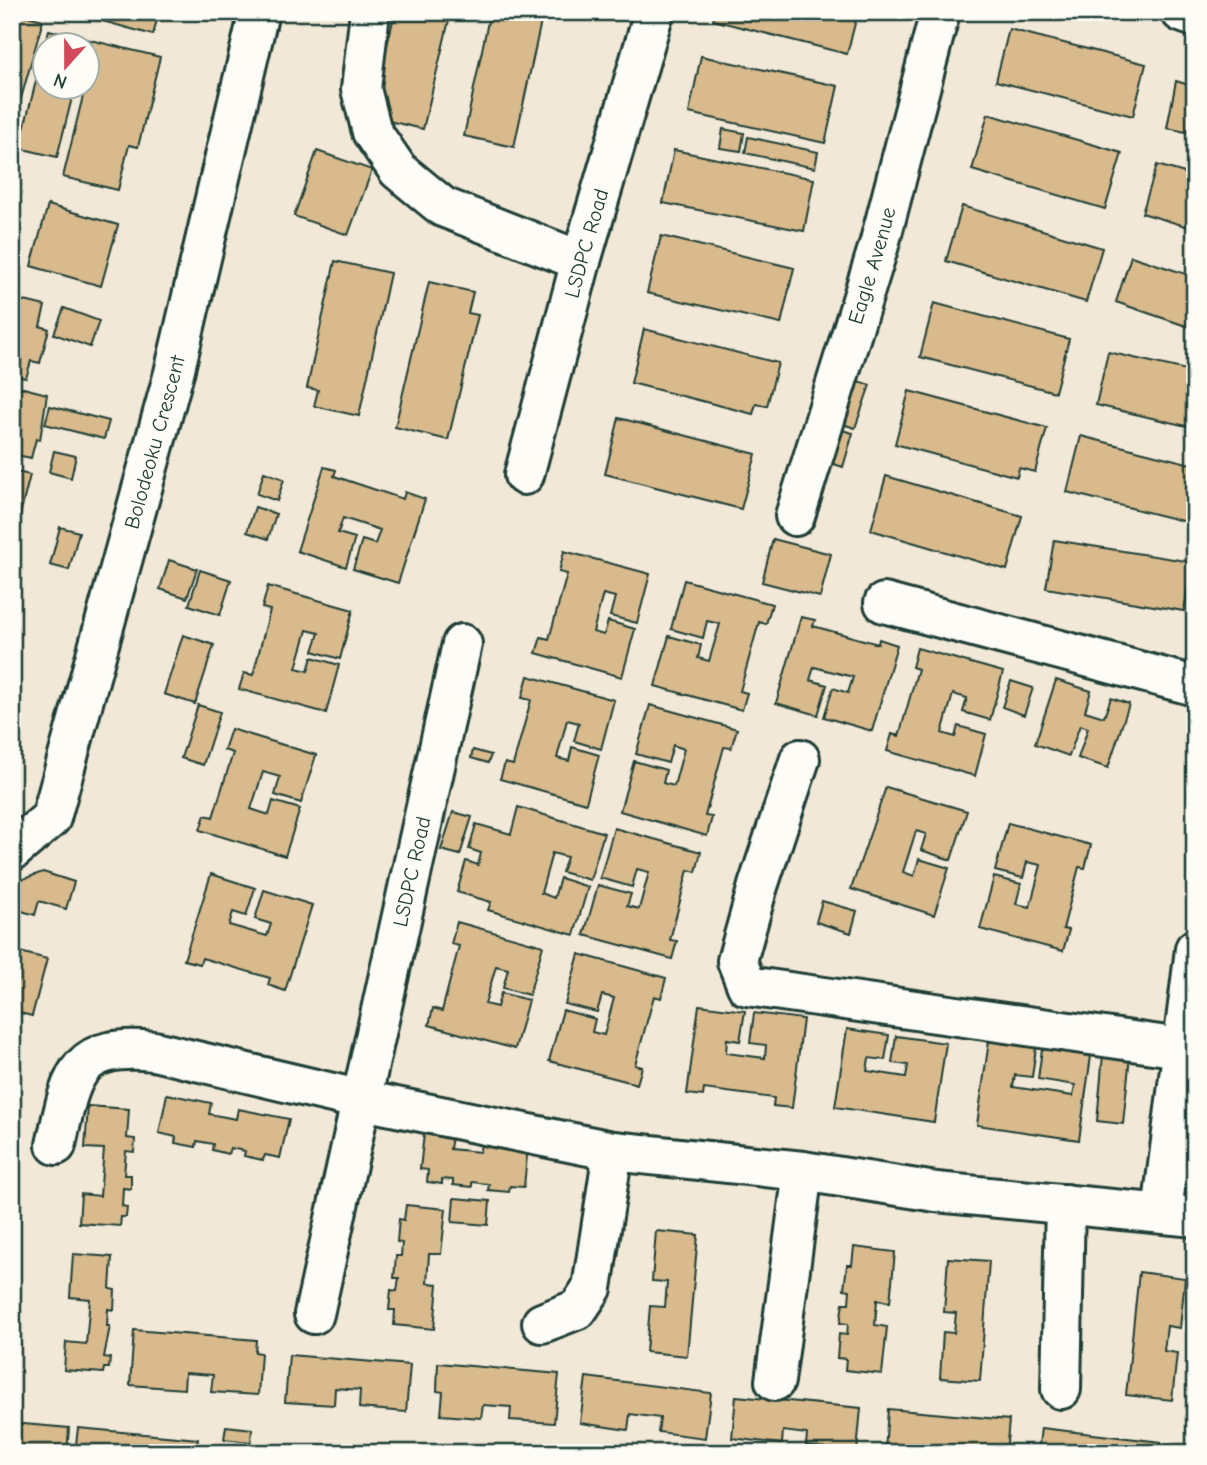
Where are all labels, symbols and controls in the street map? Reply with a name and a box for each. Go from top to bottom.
north arrow [32,32,102,102]
text: N [51,68,70,93]
street label: LSDPC Road [560,186,614,300]
street label: Eagle Avenue [843,205,900,327]
street label: Bolodeoku Crescent [119,352,190,532]
street label: LSDPC Road [388,814,436,929]

